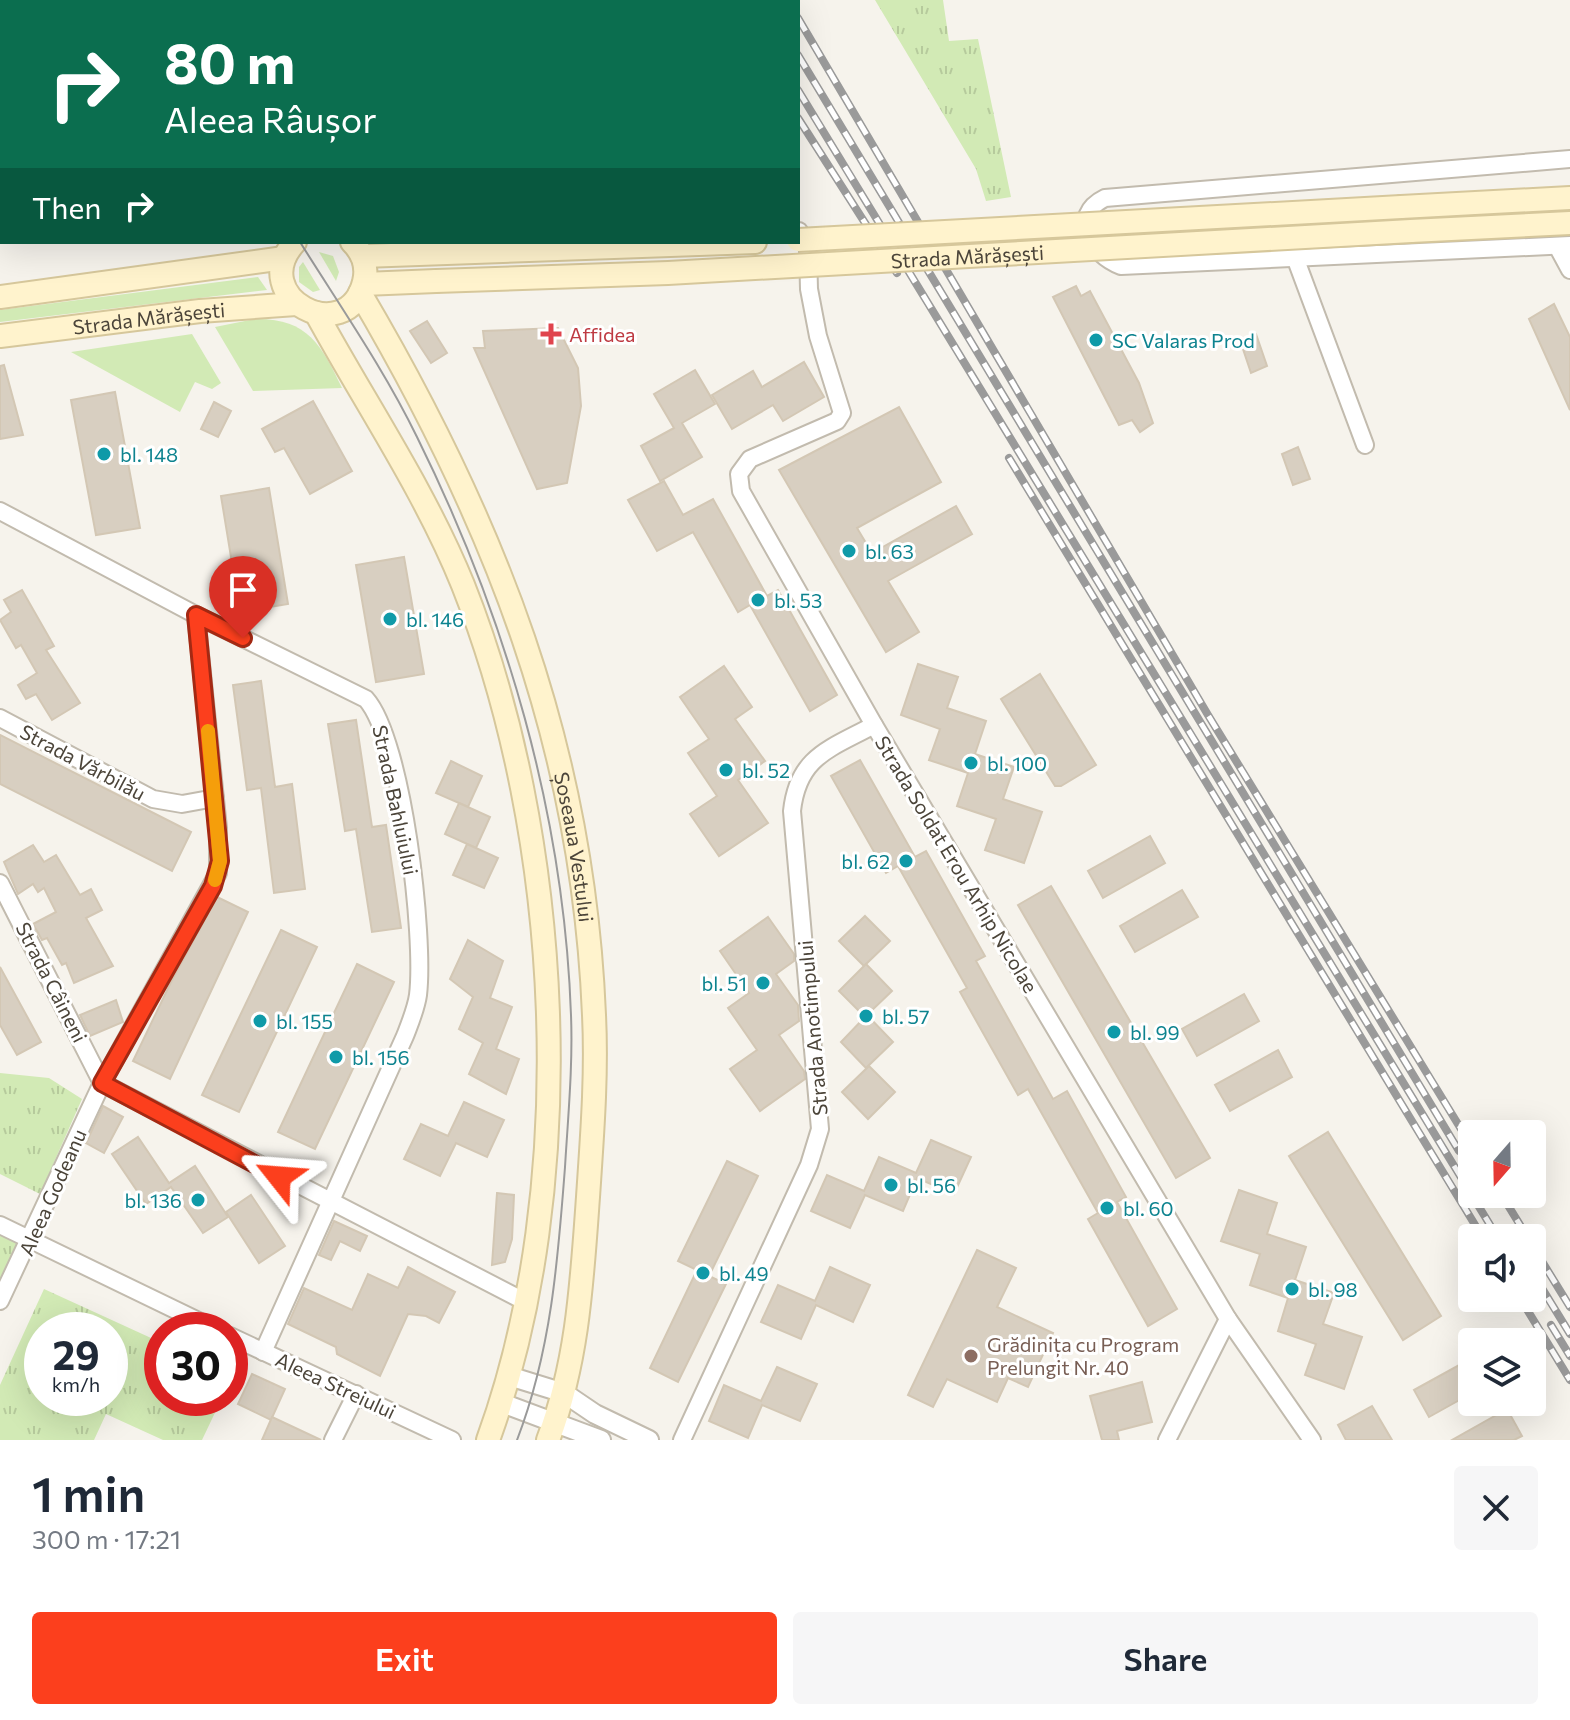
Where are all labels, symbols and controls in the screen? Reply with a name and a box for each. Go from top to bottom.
text: 80 m [164,27,295,96]
icon: right [32,32,136,136]
text: Aleea Râușor [164,96,377,140]
icon: right [117,184,161,228]
text: Then [32,188,101,225]
street label: Strada Mărășești [890,240,1045,272]
street label: Strada Mărășești [71,297,226,339]
place label: Affidea [569,322,635,346]
marker: Affidea [540,323,562,345]
place label: SC Valaras Prod [1112,328,1255,352]
marker: SC Valaras Prod [1087,331,1105,349]
place label: bl. 148 [120,442,178,466]
marker: bl. 148 [95,445,113,463]
place label: bl. 63 [865,539,914,563]
marker: bl. 63 [840,542,858,560]
pin [209,556,277,638]
icon: arrive [221,568,265,612]
place label: bl. 53 [774,588,822,612]
marker: bl. 53 [749,591,767,609]
place label: bl. 146 [406,607,464,631]
marker: bl. 146 [381,610,399,628]
street label: Strada Vărbilău [16,719,150,805]
street label: Strada Bahluiului [368,723,424,877]
street label: Strada Soldat Erou Arhip Nicolae [871,731,1043,997]
place label: bl. 100 [987,751,1047,775]
marker: bl. 100 [962,754,980,772]
place label: bl. 52 [742,758,790,782]
marker: bl. 52 [717,761,735,779]
street label: Șoseaua Vestului [548,770,599,923]
place label: bl. 62 [841,849,890,873]
marker: bl. 62 [897,852,915,870]
street label: Strada Câineni [11,918,93,1046]
street label: Strada Anotimpului [792,939,832,1117]
place label: bl. 51 [702,971,747,995]
marker: bl. 51 [754,974,772,992]
place label: bl. 57 [882,1004,930,1028]
marker: bl. 57 [857,1007,875,1025]
place label: bl. 155 [276,1009,333,1033]
marker: bl. 155 [251,1012,269,1030]
place label: bl. 99 [1130,1020,1180,1044]
marker: bl. 99 [1105,1023,1123,1041]
place label: bl. 156 [352,1045,410,1069]
marker: bl. 156 [327,1048,345,1066]
north arrow [1458,1120,1546,1208]
map controls [1458,1120,1546,1416]
street label: Aleea Godeanu [13,1125,91,1259]
position arrow [237,1135,321,1219]
place label: bl. 56 [907,1173,956,1197]
marker: bl. 56 [882,1176,900,1194]
place label: bl. 136 [124,1188,182,1212]
marker: bl. 136 [189,1191,207,1209]
place label: bl. 60 [1123,1196,1174,1220]
marker: bl. 60 [1098,1199,1116,1217]
button: sound [1458,1224,1546,1312]
place label: bl. 49 [719,1261,769,1285]
marker: bl. 49 [694,1264,712,1282]
place label: bl. 98 [1308,1277,1358,1301]
marker: bl. 98 [1283,1280,1301,1298]
speed limit sign: 30 [144,1312,248,1416]
button: layers [1458,1328,1546,1416]
text: 29 [52,1329,100,1378]
place label: Grădinița cu Program Prelungit Nr. 40 [987,1332,1179,1379]
street label: Aleea Streiului [272,1347,400,1423]
marker: Grădinița cu Program Prelungit Nr. 40 [962,1347,980,1365]
text: km/h [52,1372,100,1396]
text: 1 min [32,1463,145,1522]
button: close [1454,1466,1538,1550]
text: 300 m · 17:21 [32,1523,181,1554]
button: Exit [32,1612,777,1704]
button: Share [793,1612,1538,1704]

